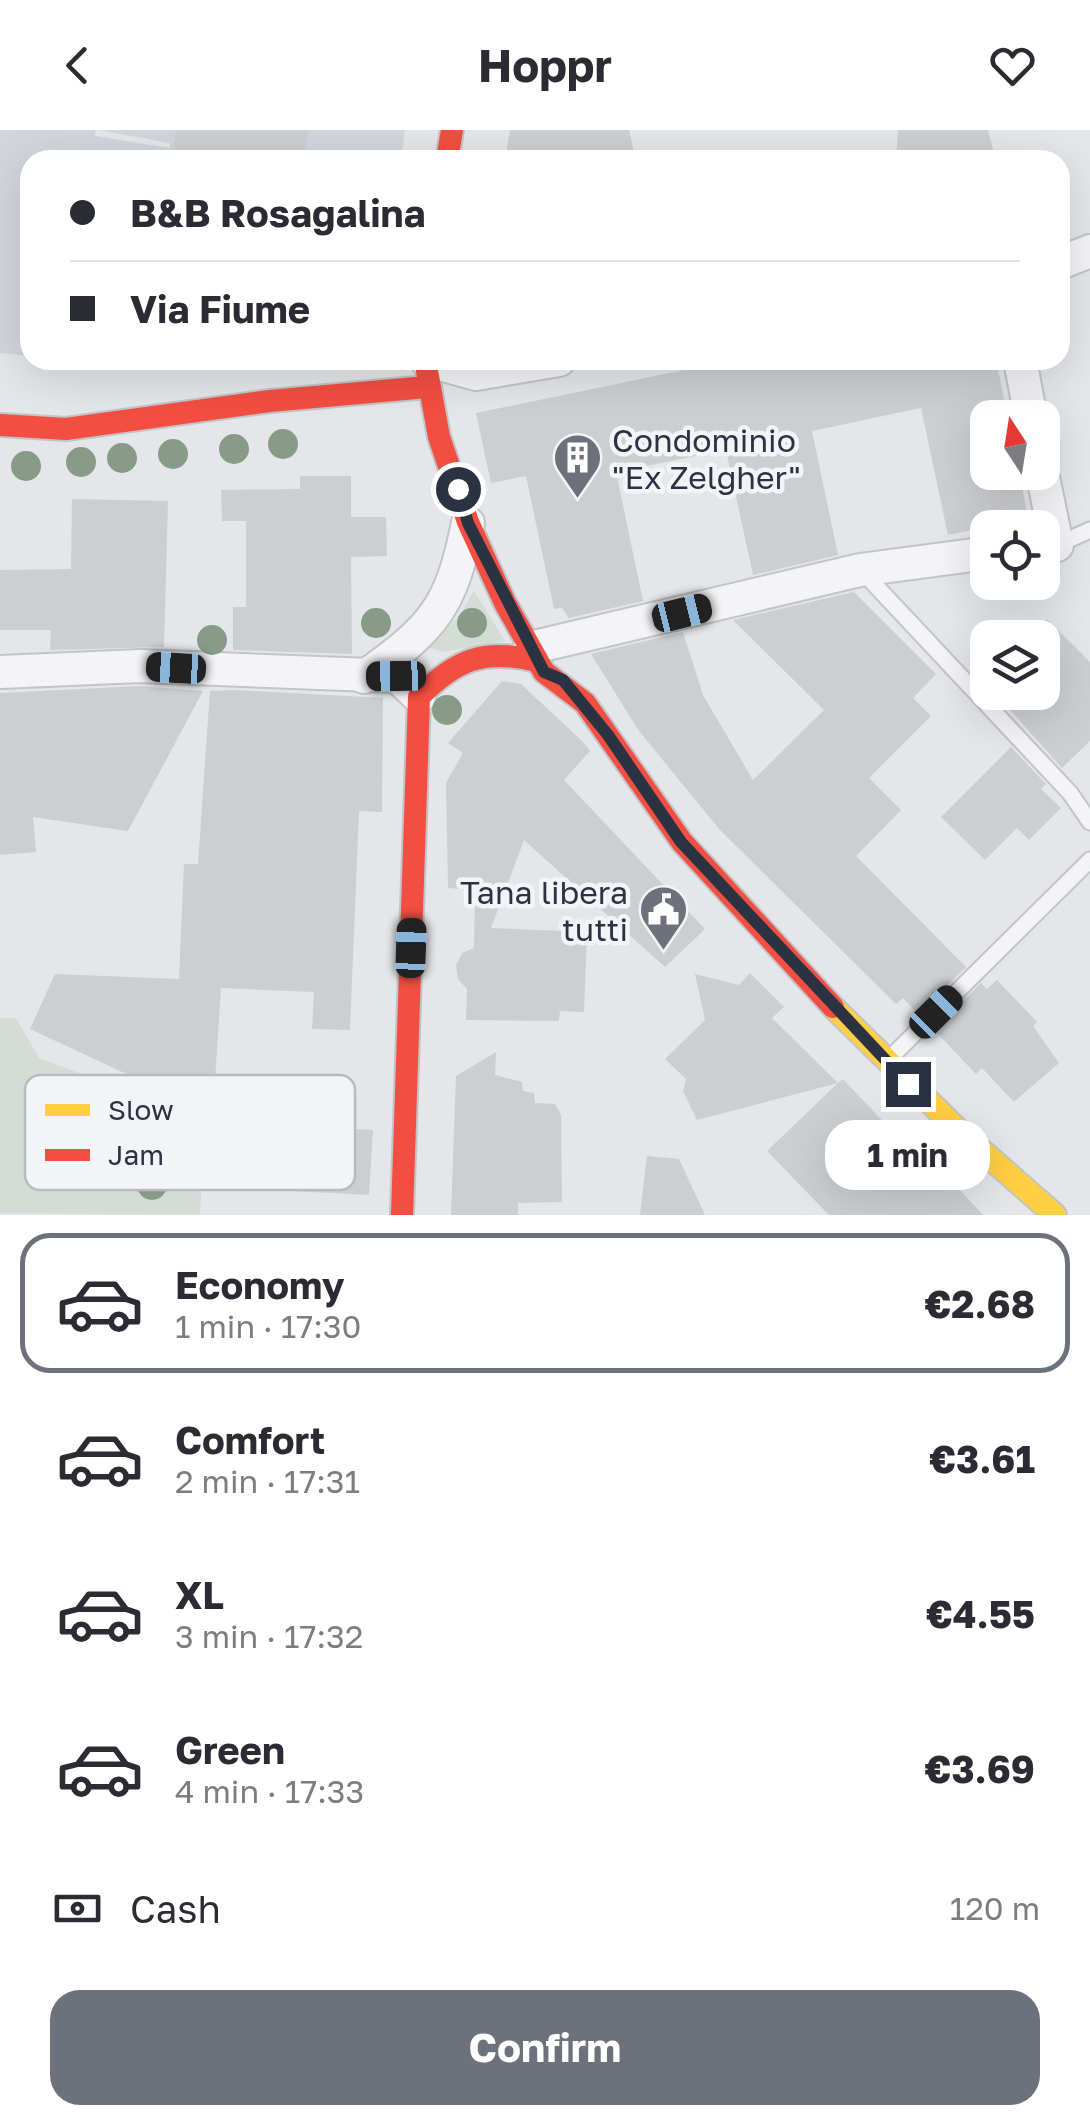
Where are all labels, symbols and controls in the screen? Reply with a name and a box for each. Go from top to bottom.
icon: back [50,38,105,93]
text: Hoppr [478,38,612,92]
icon: heart [985,38,1040,93]
text: B&B Rosagalina [130,190,426,235]
text: Via Fiume [130,286,310,331]
north arrow [970,400,1060,490]
map controls [970,400,1060,710]
place label: Condominio "Ex Zelgher" [612,421,801,496]
building icon: Condominio "Ex Zelgher" [551,432,603,500]
route start [436,467,481,512]
button: locate [970,510,1060,600]
car [649,591,715,635]
button: layers [970,620,1060,710]
car [145,651,207,685]
car [366,660,426,692]
place label: Tana libera tutti [460,873,628,948]
public building icon: Tana libera tutti [637,884,689,952]
car [395,917,427,979]
car [904,980,968,1044]
route end [886,1062,931,1107]
legend [25,1075,355,1190]
text: Slow [108,1093,174,1126]
callout: 1 min [826,1119,990,1189]
text: 1 min [867,1136,948,1174]
text: Jam [108,1138,164,1171]
icon: car [55,1258,145,1348]
text: Economy [175,1262,344,1307]
text: €2.68 [924,1281,1035,1326]
text: 1 min · 17:30 [175,1307,361,1345]
icon: car [55,1413,145,1503]
text: Comfort [175,1417,325,1462]
text: €3.61 [929,1436,1035,1481]
text: 2 min · 17:31 [175,1462,360,1500]
icon: car [55,1568,145,1658]
text: XL [175,1572,224,1617]
text: €4.55 [926,1591,1035,1636]
text: 3 min · 17:32 [175,1617,363,1655]
icon: car [55,1723,145,1813]
text: Green [175,1727,285,1772]
text: €3.69 [925,1746,1035,1791]
text: 4 min · 17:33 [175,1772,364,1810]
icon: cash [50,1881,105,1936]
text: Cash [130,1886,221,1931]
text: 120 m [950,1889,1040,1927]
button: Confirm [50,1990,1040,2105]

